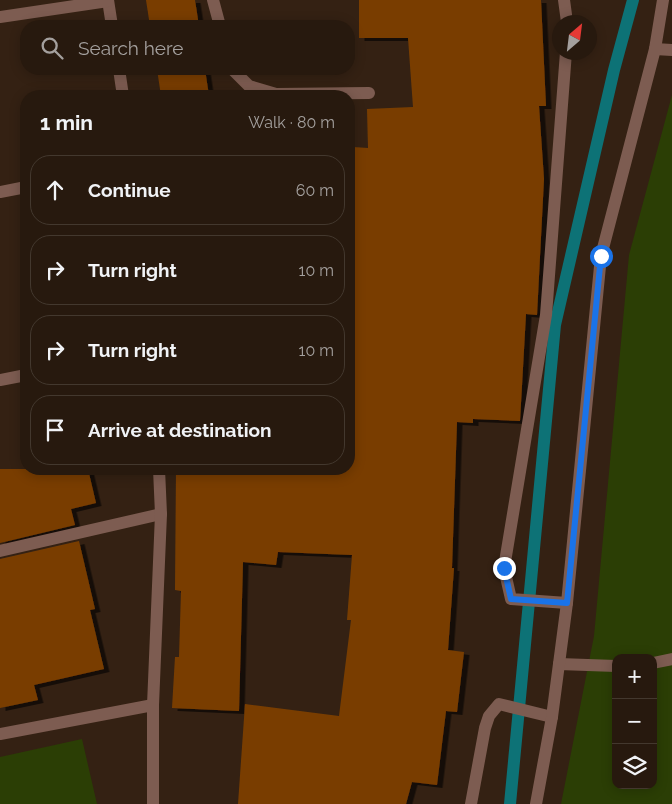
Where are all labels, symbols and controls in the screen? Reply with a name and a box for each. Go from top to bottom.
north arrow [552,15,597,60]
search box [20,20,355,75]
icon: search [38,34,66,62]
text: Search here [78,37,184,59]
text: 1 min [40,110,93,135]
text: Walk · 80 m [248,113,335,132]
icon: ahead [41,176,69,204]
text: Continue [88,179,171,201]
text: 60 m [296,181,334,200]
route start [590,245,613,268]
icon: right [41,256,69,284]
text: Turn right [88,259,177,281]
text: 10 m [299,261,334,280]
icon: right [41,336,69,364]
text: Turn right [88,339,177,361]
text: 10 m [299,341,334,360]
icon: arrive [41,416,69,444]
text: Arrive at destination [88,419,272,441]
route end [493,557,516,580]
map controls [612,654,657,789]
button: + [612,654,657,699]
button: − [612,699,657,744]
button: layers [612,744,657,789]

